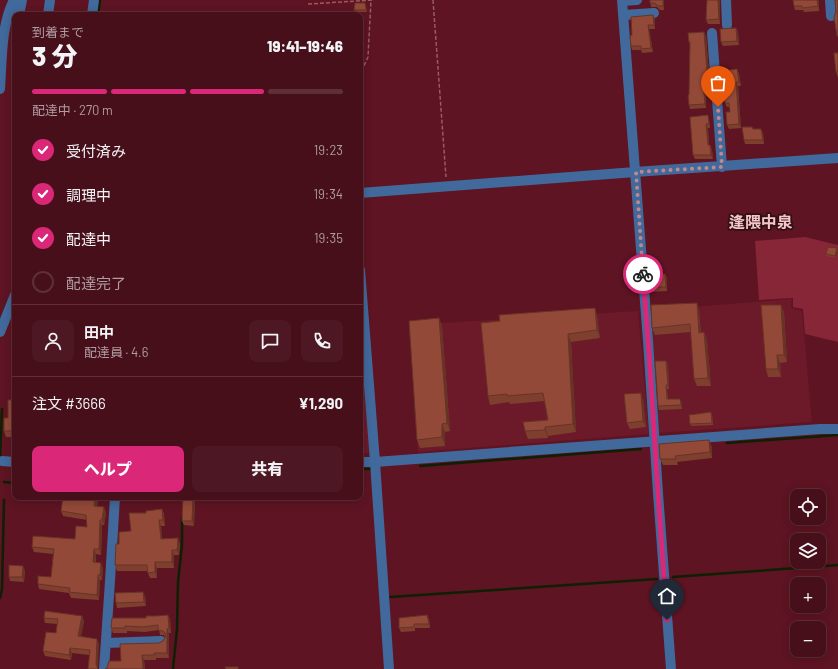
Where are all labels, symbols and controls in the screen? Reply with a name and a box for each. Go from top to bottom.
text: 到着まで [32,24,84,40]
text: 19:41–19:46 [267,37,343,55]
text: 3 分 [32,40,77,71]
pin [701,66,735,107]
icon: bag [707,72,729,94]
text: 配達中 · 270 m [32,102,113,118]
icon: check [32,139,54,161]
text: 受付済み [66,142,126,160]
text: 19:23 [314,142,343,158]
icon: check [32,183,54,205]
text: 調理中 [66,186,111,204]
text: 19:34 [313,186,343,202]
district label: 逢隈中泉 [729,212,793,231]
icon: check [32,227,54,249]
text: 配達中 [66,230,111,248]
text: 19:35 [314,230,343,246]
courier [623,254,663,294]
icon: bike [632,263,654,285]
text: 配達完了 [66,274,126,292]
button: person [32,320,74,362]
button: chat [249,320,291,362]
button: phone [301,320,343,362]
text: 田中 [84,323,114,341]
text: 配達員 · 4.6 [84,344,148,360]
text: 注文 #3666 [32,394,106,412]
text: ¥1,290 [299,394,343,412]
button: ヘルプ [32,446,184,492]
button: 共有 [192,446,343,492]
map controls [790,489,826,657]
button: locate [790,489,826,525]
button: layers [790,533,826,569]
button: + [790,577,826,613]
pin [650,579,684,620]
icon: home [656,585,678,607]
button: − [790,621,826,657]

